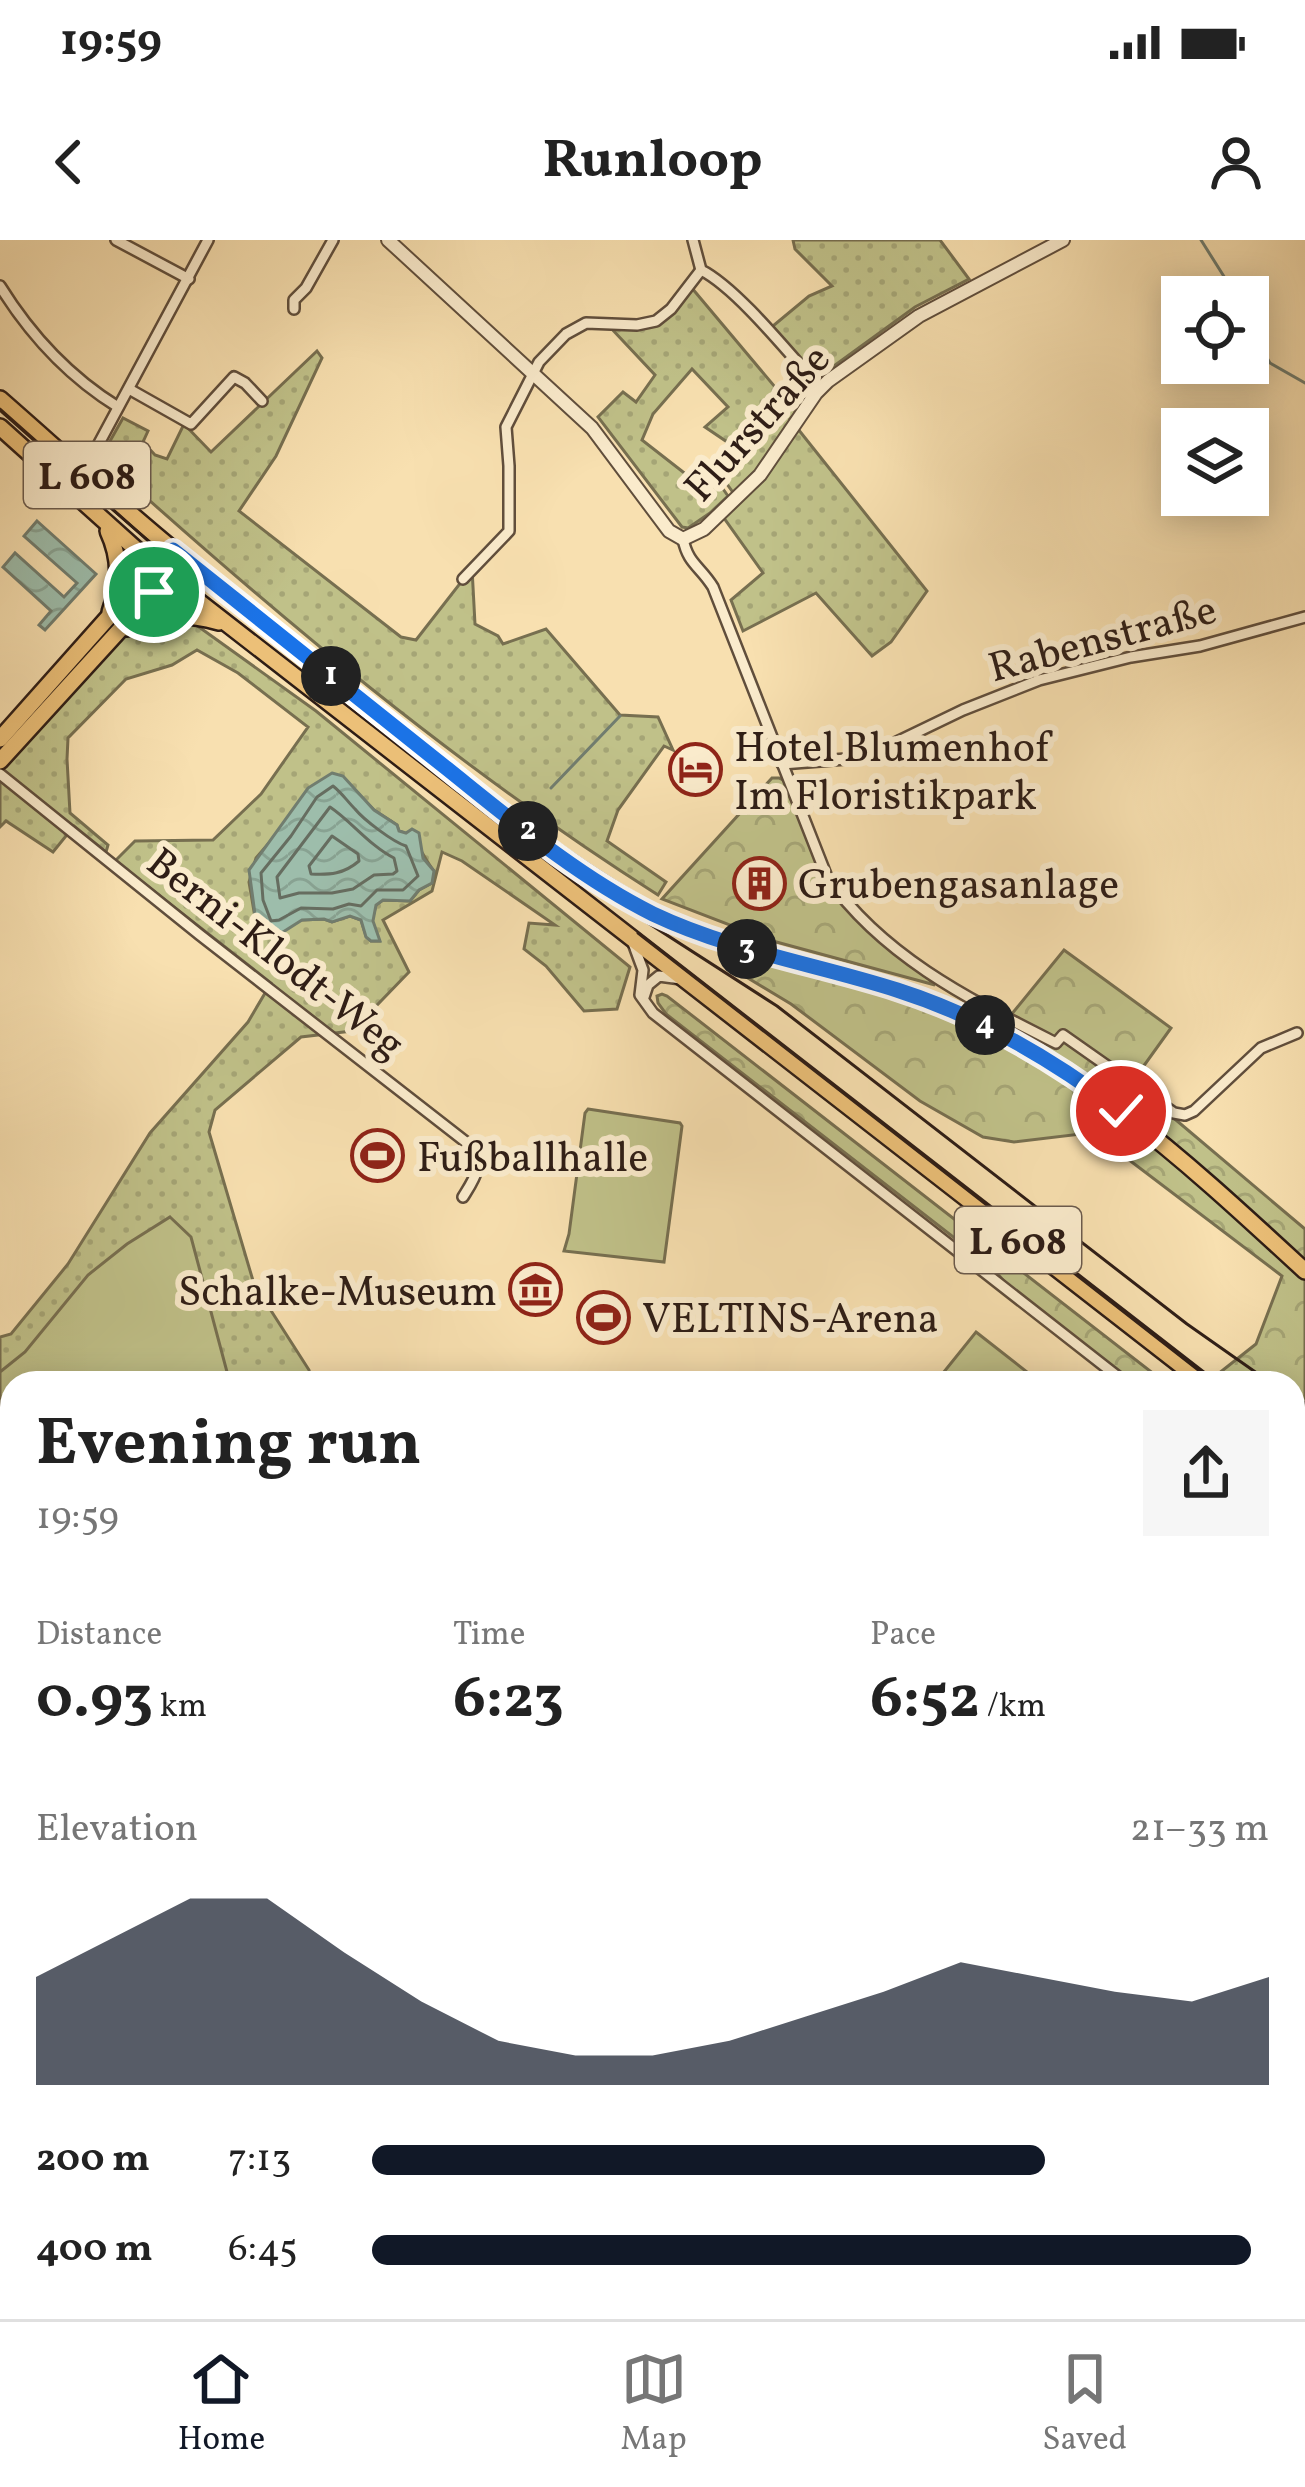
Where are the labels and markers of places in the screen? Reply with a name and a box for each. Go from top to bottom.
pin [103,541,205,643]
pin: 1 [301,646,361,706]
place label: Hotel Blumenhof Im Floristikpark [734,721,1053,828]
hotel icon: Hotel Blumenhof Im Floristikpark [667,742,723,798]
pin: 2 [498,801,558,861]
building icon: Grubengasanlage [731,855,787,911]
place label: Grubengasanlage [798,858,1119,917]
pin: 3 [717,919,777,979]
pin: 4 [955,995,1015,1055]
pin [1070,1060,1172,1162]
sports icon: Fußballhalle [350,1128,406,1184]
place label: Fußballhalle [417,1131,648,1190]
museum icon: Schalke-Museum [508,1262,564,1318]
place label: Schalke-Museum [178,1265,497,1324]
sports icon: VELTINS-Arena [575,1289,631,1345]
place label: VELTINS-Arena [642,1292,939,1351]

